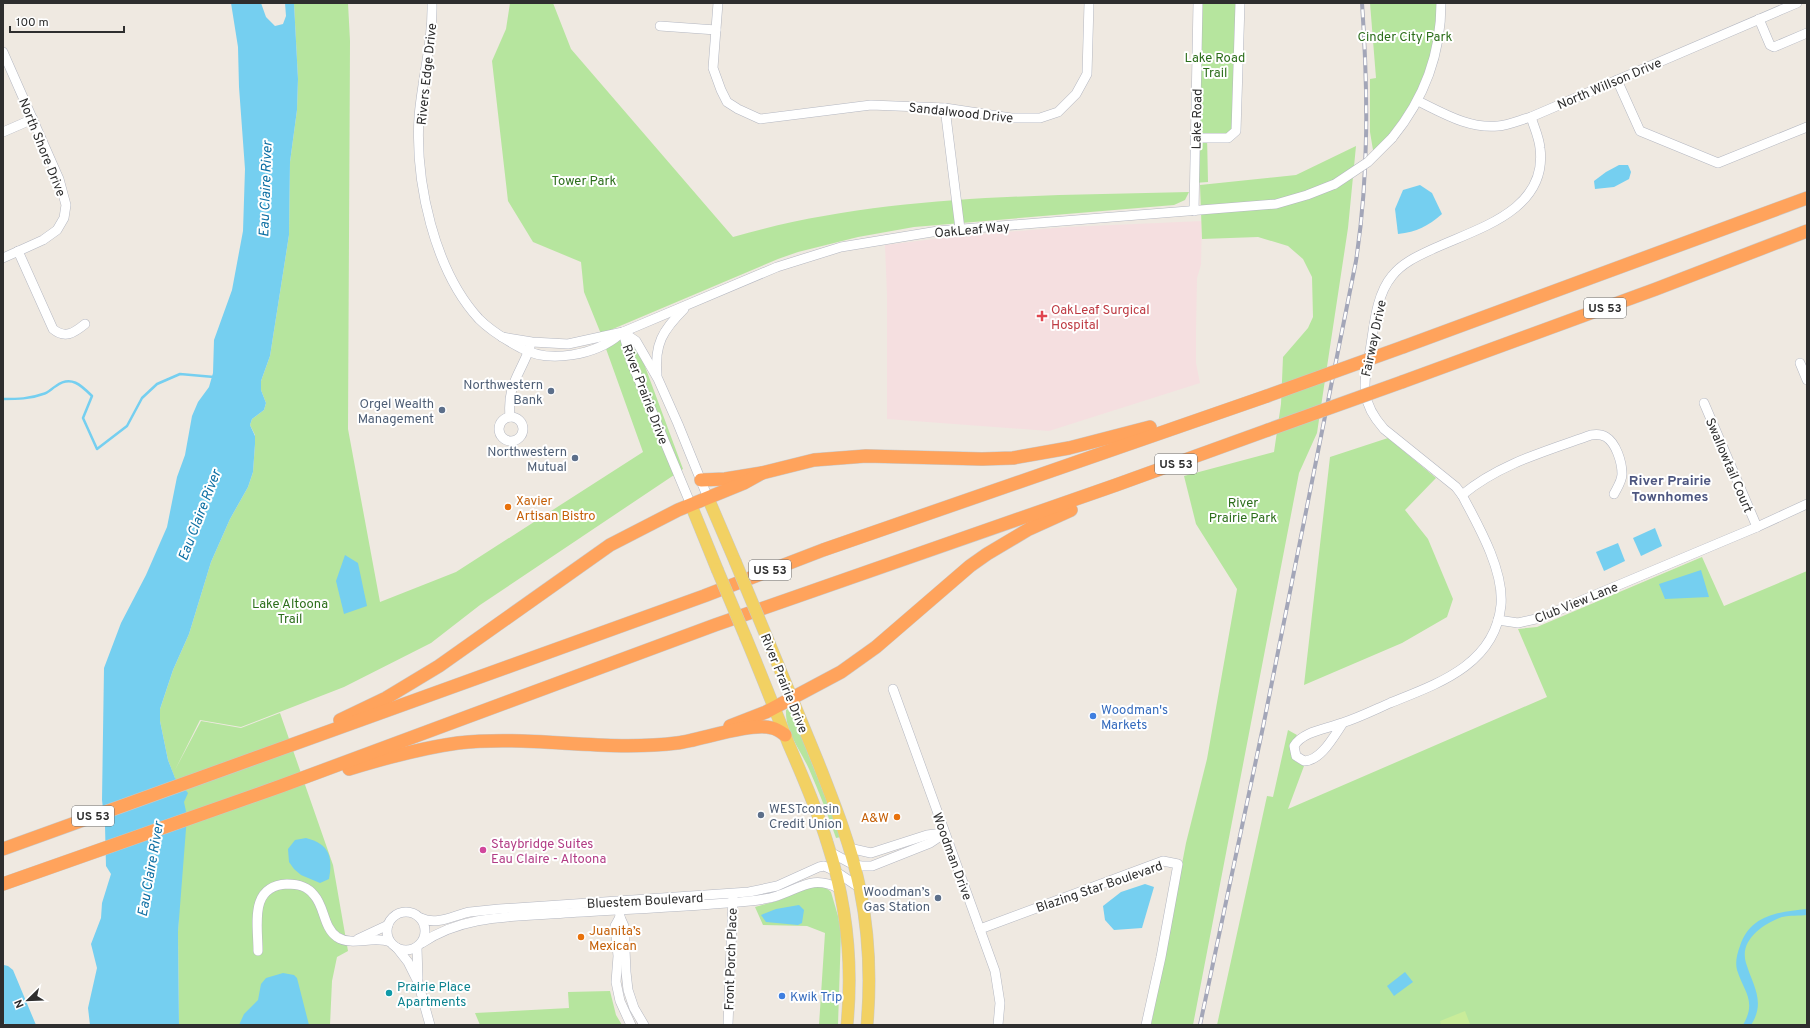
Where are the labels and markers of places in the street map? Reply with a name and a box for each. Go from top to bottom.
place label: OakLeaf Surgical Hospital [1051,303,1150,334]
marker: OakLeaf Surgical Hospital [1036,310,1048,322]
place label: Northwestern Bank [463,378,543,409]
marker: Northwestern Bank [546,386,556,396]
place label: Orgel Wealth Management [358,397,434,428]
marker: Orgel Wealth Management [437,405,447,415]
place label: Northwestern Mutual [487,445,567,476]
marker: Northwestern Mutual [570,453,580,463]
place label: Xavier Artisan Bistro [516,494,596,525]
marker: Xavier Artisan Bistro [503,502,513,512]
place label: Woodman's Markets [1101,703,1168,734]
marker: Woodman's Markets [1088,711,1098,721]
place label: WESTconsin Credit Union [769,802,842,833]
marker: WESTconsin Credit Union [756,810,766,820]
place label: A&W [861,811,889,827]
marker: A&W [892,812,902,822]
place label: Staybridge Suites Eau Claire - Altoona [491,837,606,868]
marker: Staybridge Suites Eau Claire - Altoona [478,845,488,855]
place label: Woodman’s Gas Station [863,885,930,916]
marker: Woodman’s Gas Station [933,893,943,903]
place label: Juanita’s Mexican [589,924,641,955]
marker: Juanita’s Mexican [576,932,586,942]
place label: Prairie Place Apartments [397,980,471,1011]
marker: Prairie Place Apartments [384,988,394,998]
place label: Kwik Trip [790,990,842,1006]
marker: Kwik Trip [777,991,787,1001]

